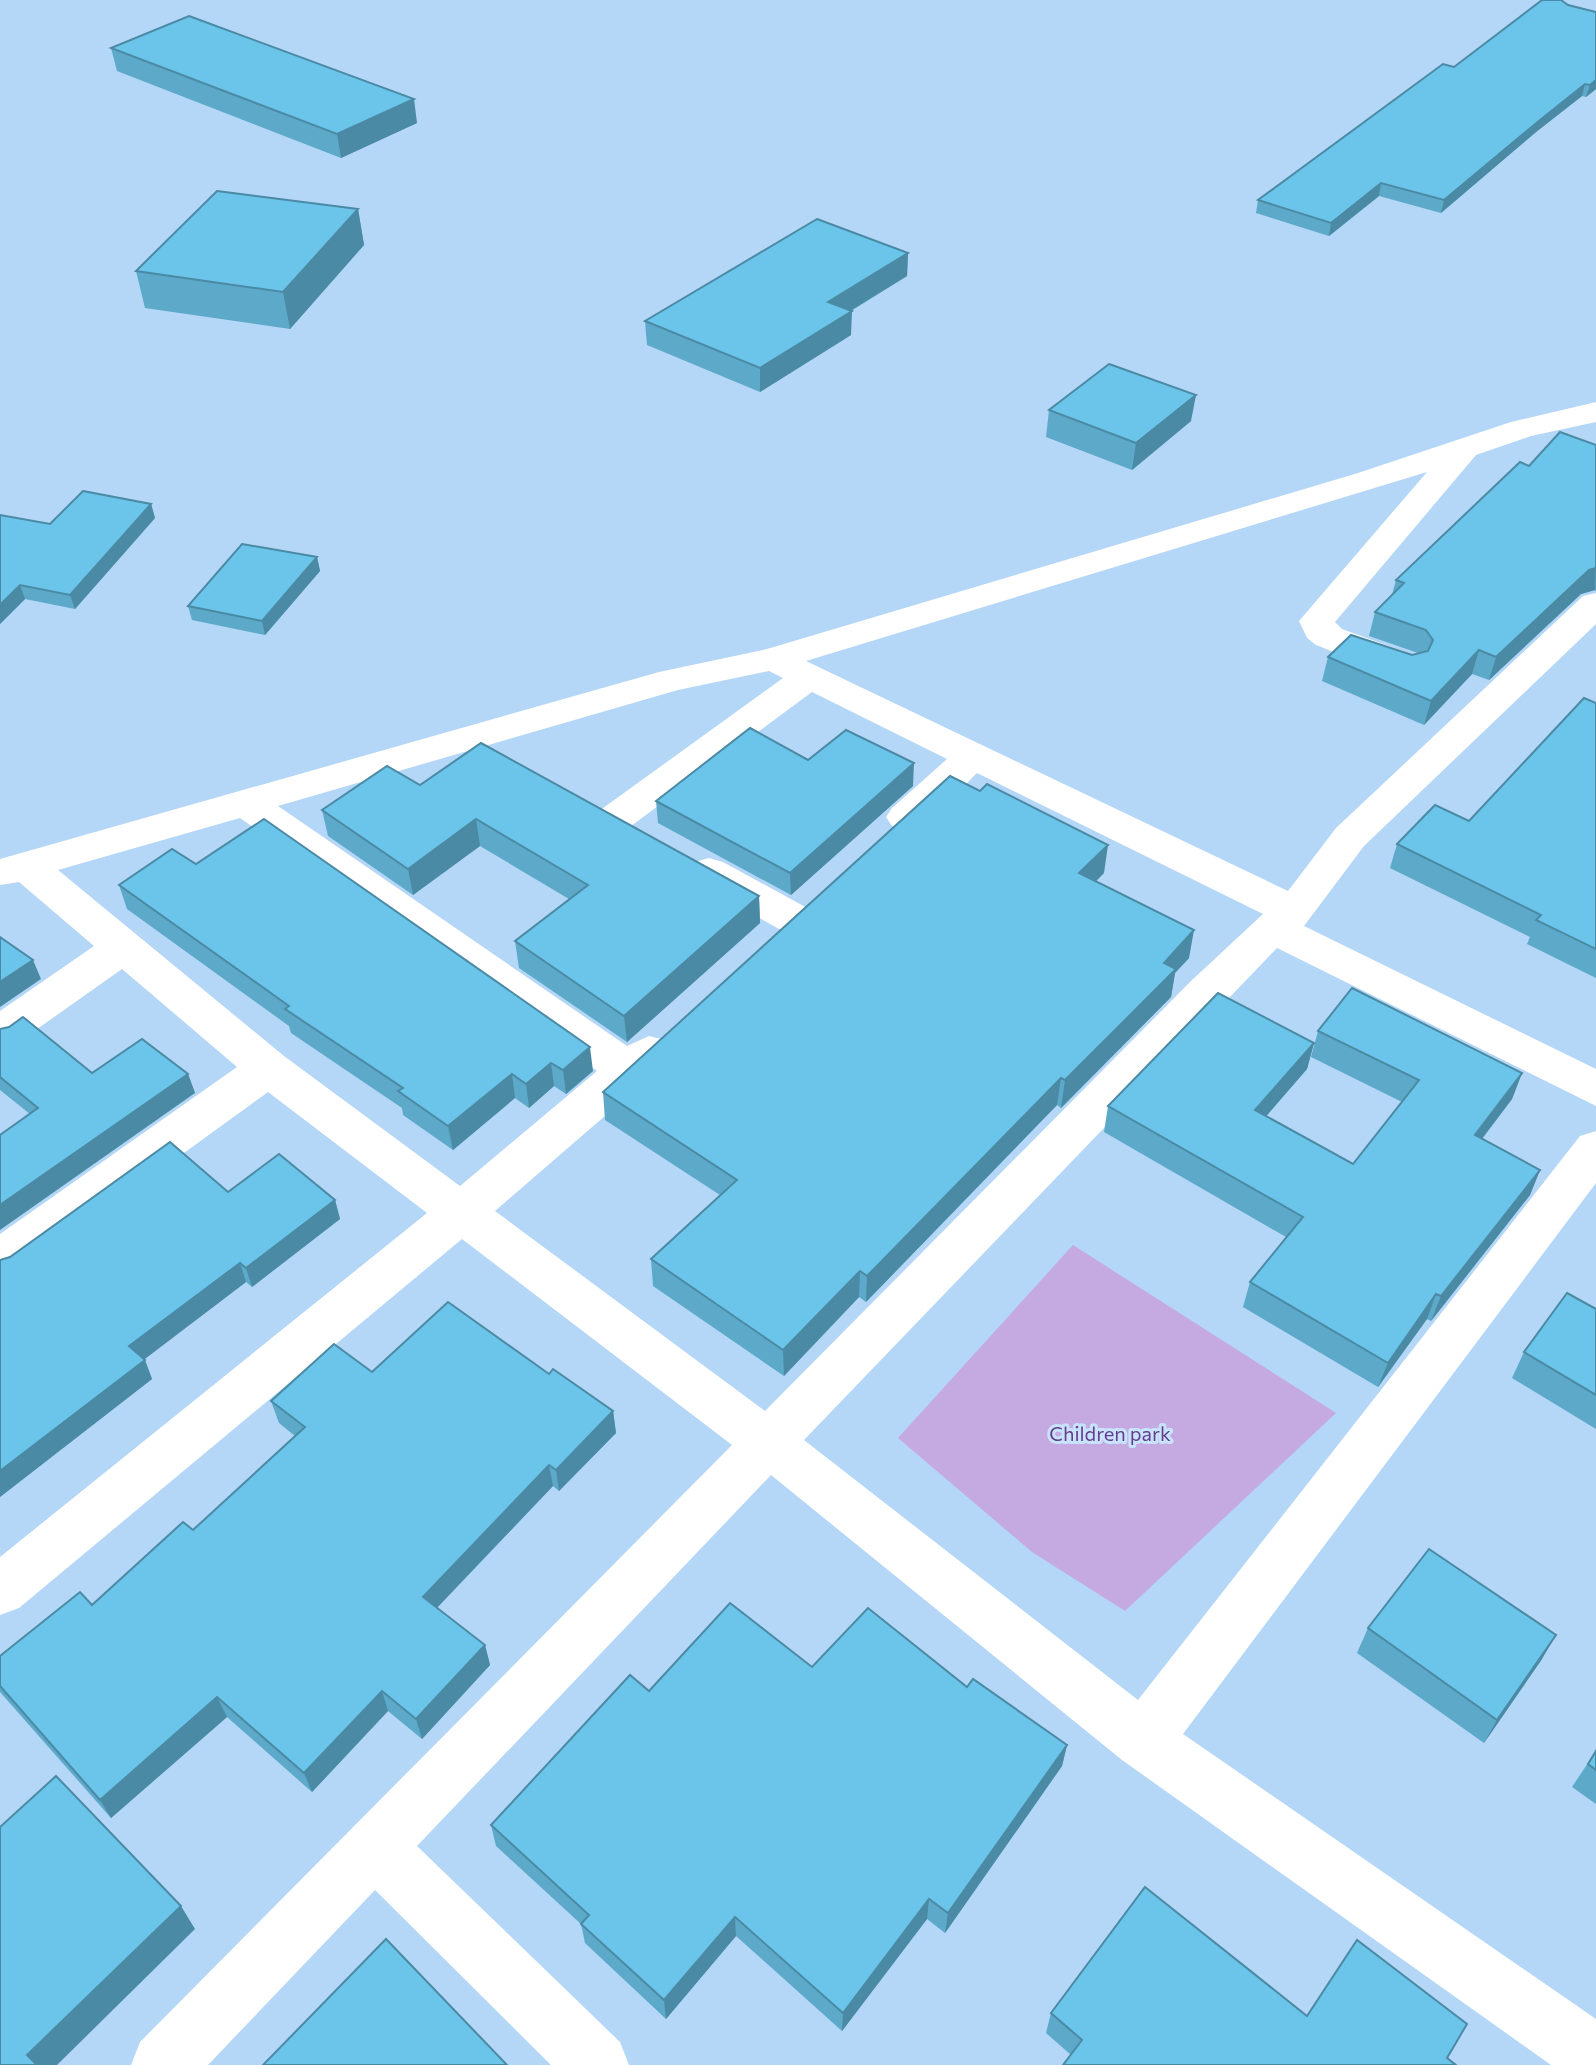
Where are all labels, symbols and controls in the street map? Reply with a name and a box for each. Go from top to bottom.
park label: Children park [1049,1421,1171,1445]

